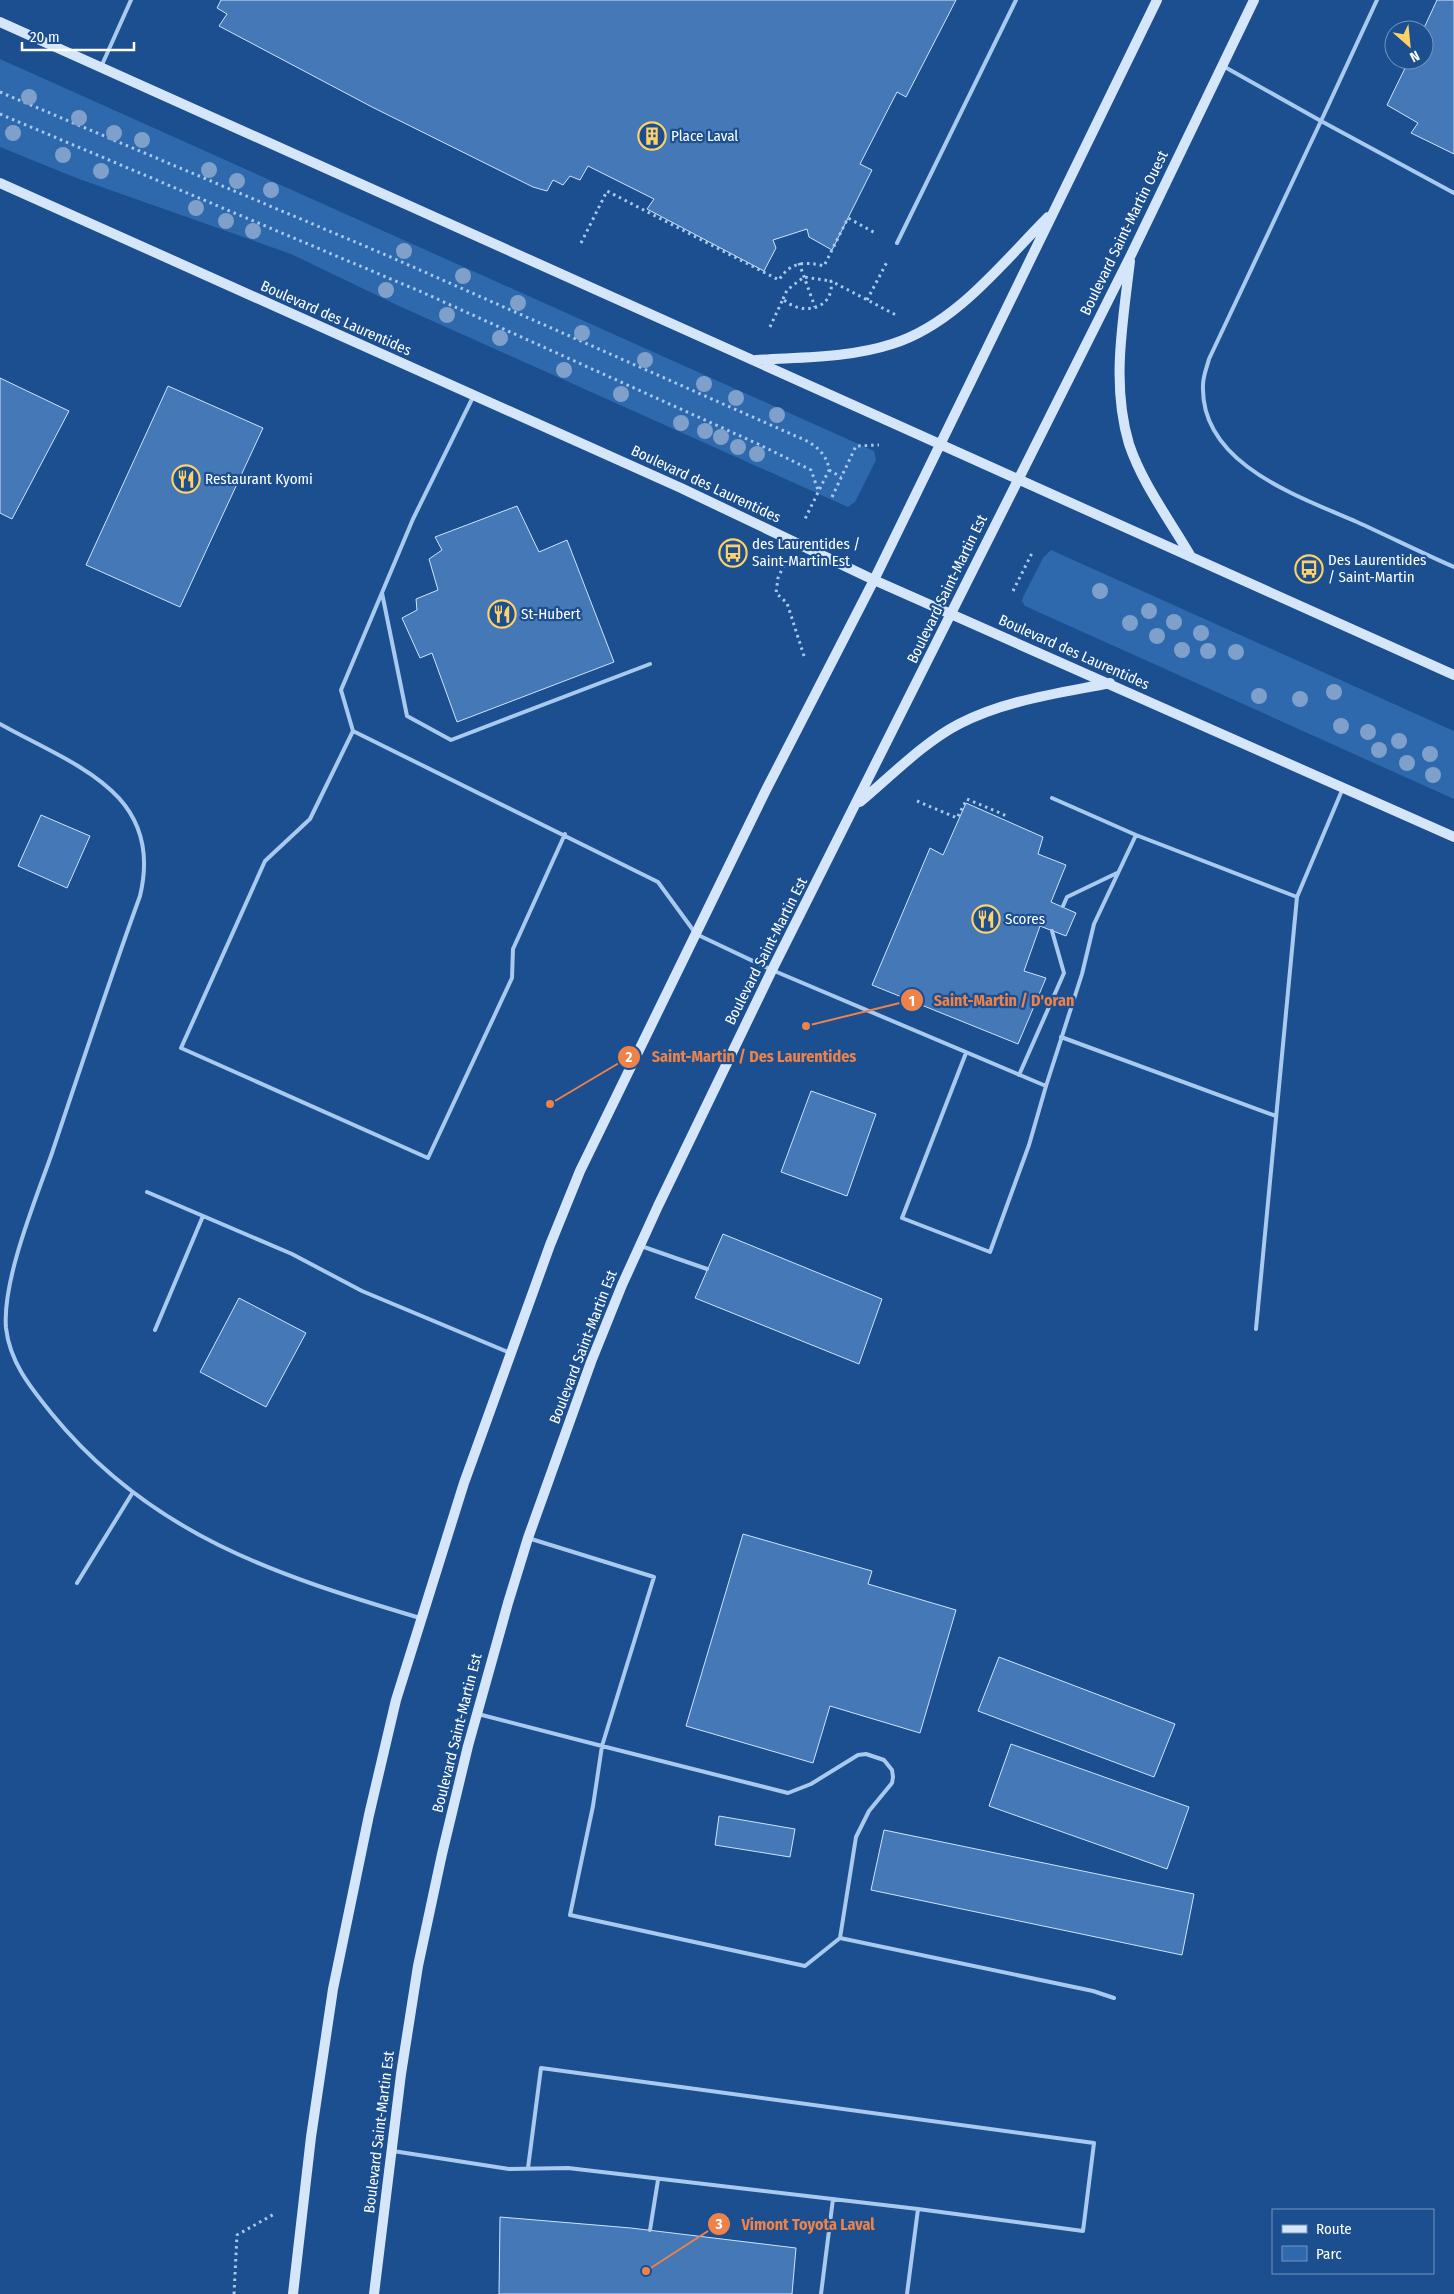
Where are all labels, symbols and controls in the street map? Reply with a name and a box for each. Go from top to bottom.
scale bar [22,20,135,52]
north arrow [1384,20,1434,70]
text: 20 m [30,28,60,46]
text: N [1407,47,1422,66]
building icon: Place Laval [637,121,667,151]
place label: Place Laval [671,127,738,145]
street label: Boulevard Saint-Martin Ouest [1076,148,1172,318]
street label: Boulevard des Laurentides [258,277,414,359]
street label: Boulevard des Laurentides [628,441,784,527]
restaurant icon: Restaurant Kyomi [171,464,201,494]
place label: Restaurant Kyomi [205,470,313,488]
street label: Boulevard Saint-Martin Est [903,512,991,666]
place label: des Laurentides / Saint-Martin Est [752,535,860,570]
bus stop icon: des Laurentides / Saint-Martin Est [718,538,748,568]
place label: Des Laurentides / Saint-Martin [1328,551,1426,586]
bus stop icon: Des Laurentides / Saint-Martin [1294,554,1324,584]
restaurant icon: St-Hubert [487,599,517,629]
place label: St-Hubert [521,605,581,623]
street label: Boulevard des Laurentides [996,611,1152,693]
street label: Boulevard Saint-Martin Est [721,874,811,1028]
restaurant icon: Scores [971,904,1001,934]
place label: Scores [1005,910,1045,928]
callout: Saint-Martin / D'oran [899,985,1085,1016]
text: Saint-Martin / D'oran [934,991,1074,1010]
text: 1 [909,992,915,1010]
callout: Saint-Martin / Des Laurentides [617,1041,866,1072]
text: Saint-Martin / Des Laurentides [652,1047,856,1066]
text: 2 [625,1048,633,1066]
street label: Boulevard Saint-Martin Est [545,1267,621,1426]
street label: Boulevard Saint-Martin Est [429,1651,486,1814]
street label: Boulevard Saint-Martin Est [360,2050,398,2214]
callout: Vimont Toyota Laval [706,2209,885,2240]
legend [1272,2209,1434,2274]
text: 3 [714,2215,723,2233]
text: Vimont Toyota Laval [740,2215,875,2234]
text: Route [1316,2220,1352,2238]
text: Parc [1316,2245,1342,2263]

